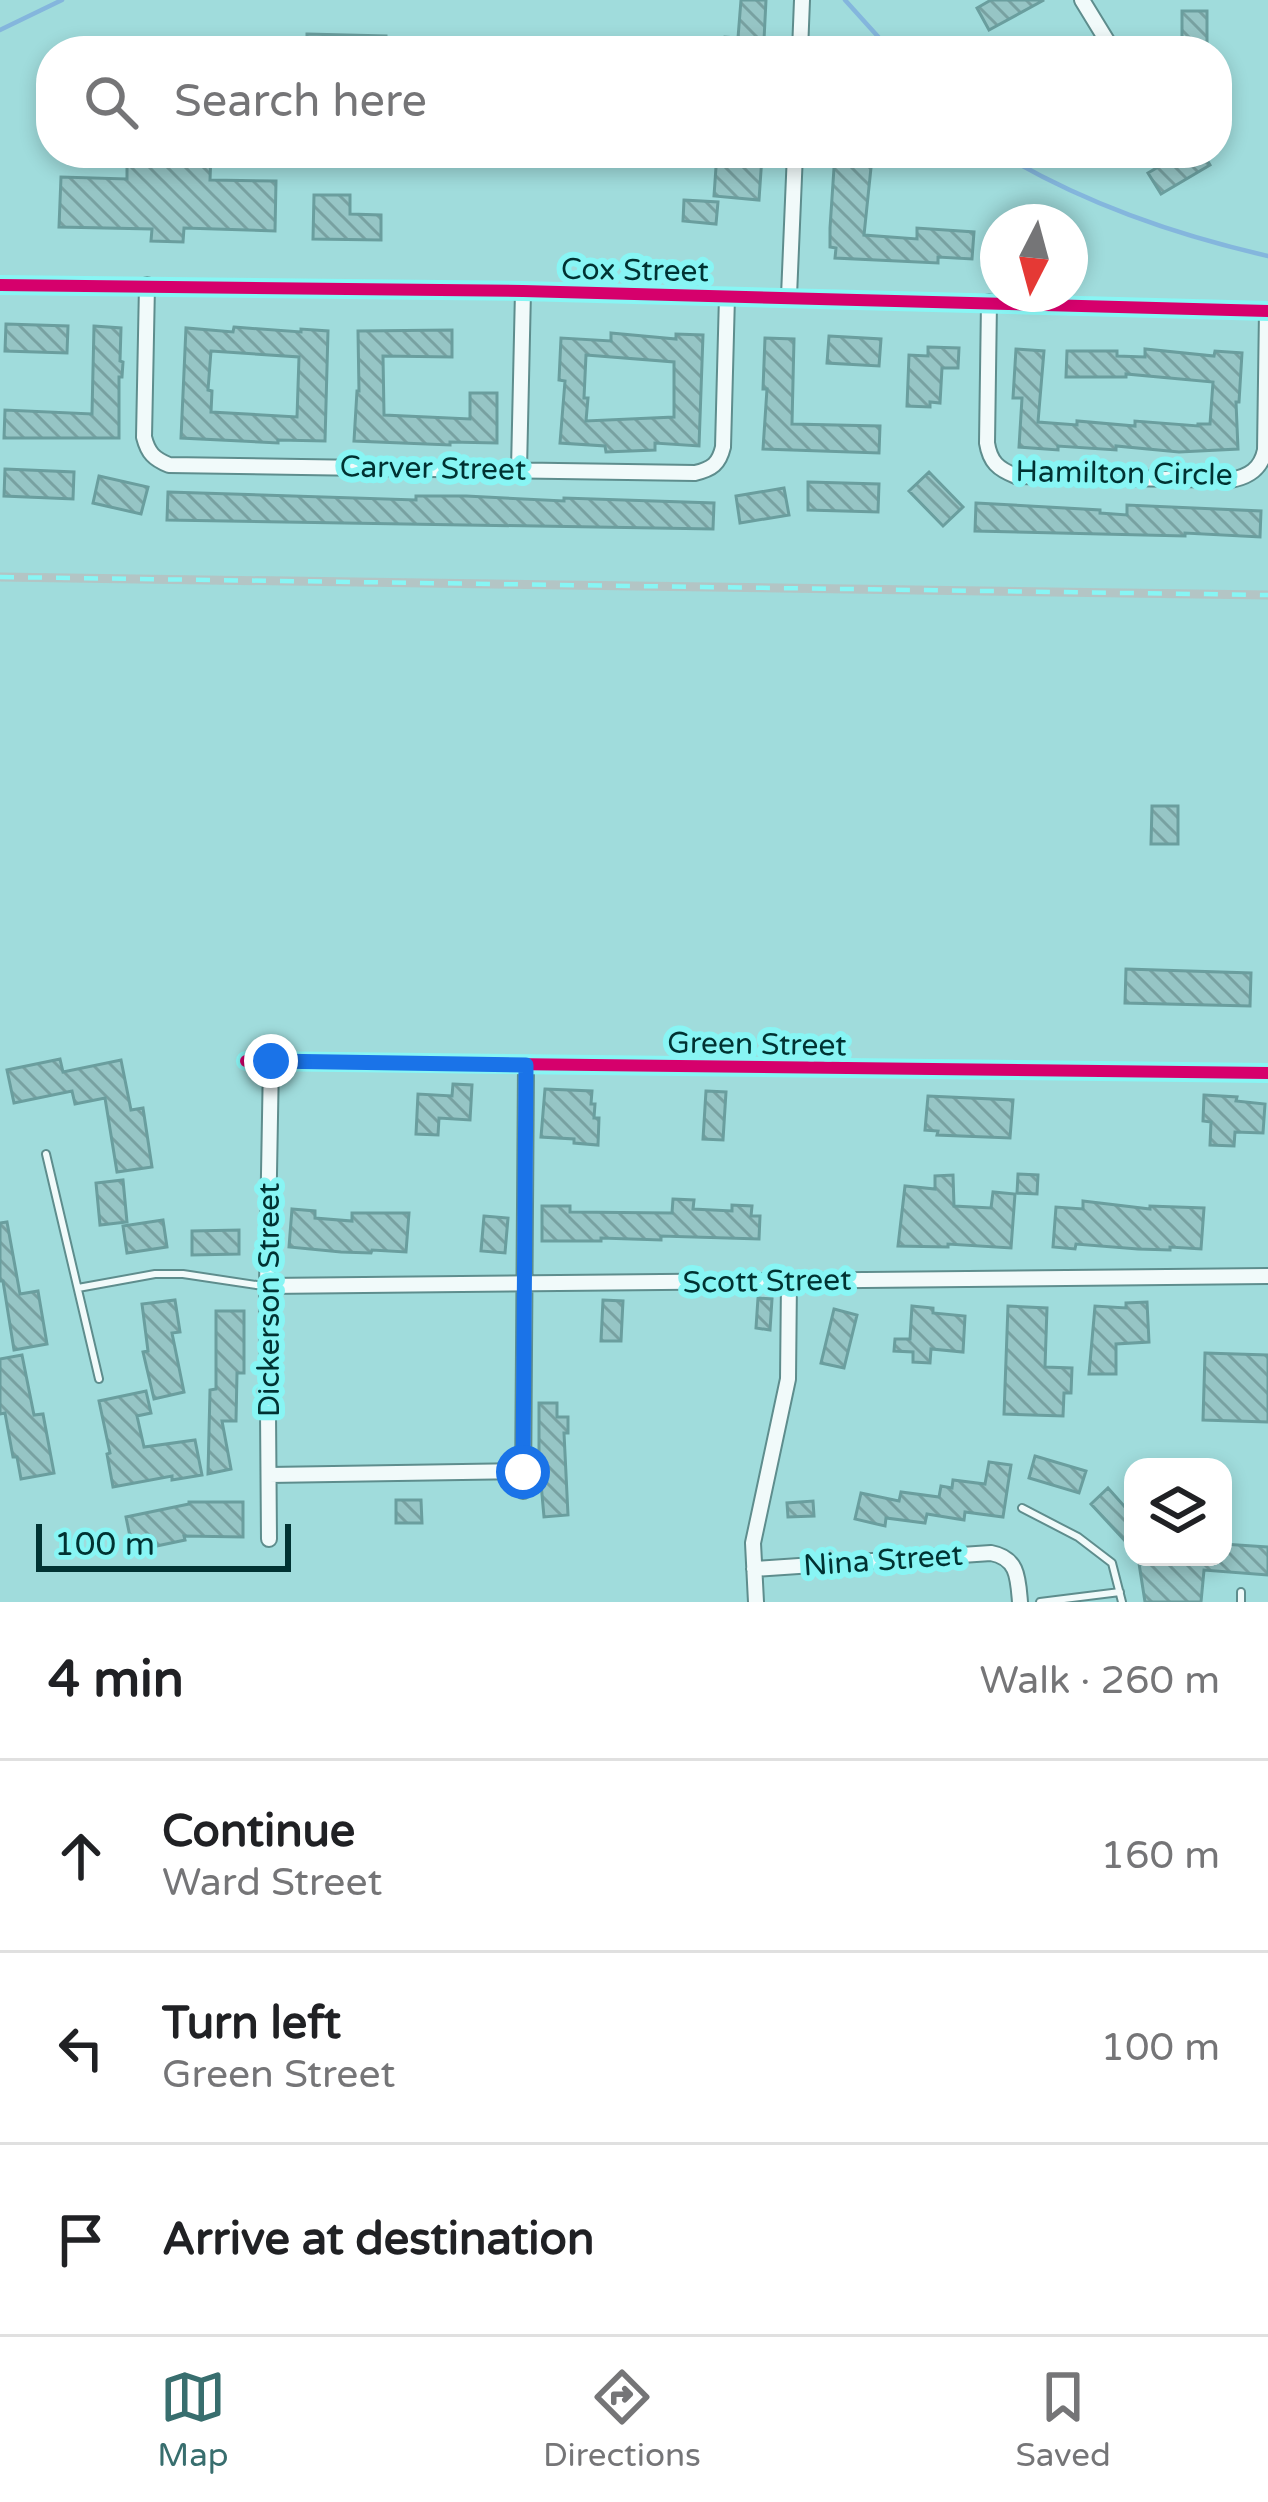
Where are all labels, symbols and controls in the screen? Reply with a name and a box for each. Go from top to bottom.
search box [36,36,1232,168]
icon: search [78,69,144,135]
text: Search here [174,75,427,129]
north arrow [980,204,1088,312]
street label: Cox Street [561,251,709,290]
street label: Carver Street [339,448,527,489]
street label: Hamilton Circle [1015,453,1233,494]
street label: Green Street [667,1024,847,1065]
route end [244,1034,298,1088]
street label: Dickerson Street [251,1183,288,1417]
street label: Scott Street [682,1262,852,1301]
route start [496,1445,550,1499]
map controls [1124,1458,1232,1566]
button: layers [1124,1458,1232,1566]
scale bar [36,1518,291,1571]
text: 100 m [54,1525,155,1564]
street label: Nina Street [802,1536,964,1585]
text: 4 min [48,1649,184,1711]
text: Walk · 260 m [979,1657,1220,1704]
text: Continue [162,1805,355,1859]
icon: ahead [48,1823,114,1889]
text: 160 m [1101,1832,1220,1879]
text: Ward Street [162,1859,382,1906]
text: Turn left [162,1997,341,2051]
icon: left [48,2015,114,2081]
text: 100 m [1101,2024,1220,2071]
text: Green Street [162,2051,395,2098]
icon: arrive [48,2207,114,2273]
text: Arrive at destination [162,2213,594,2267]
tab: Map [157,2364,229,2475]
tab: Directions [543,2364,701,2475]
tab: Saved [1015,2364,1111,2475]

